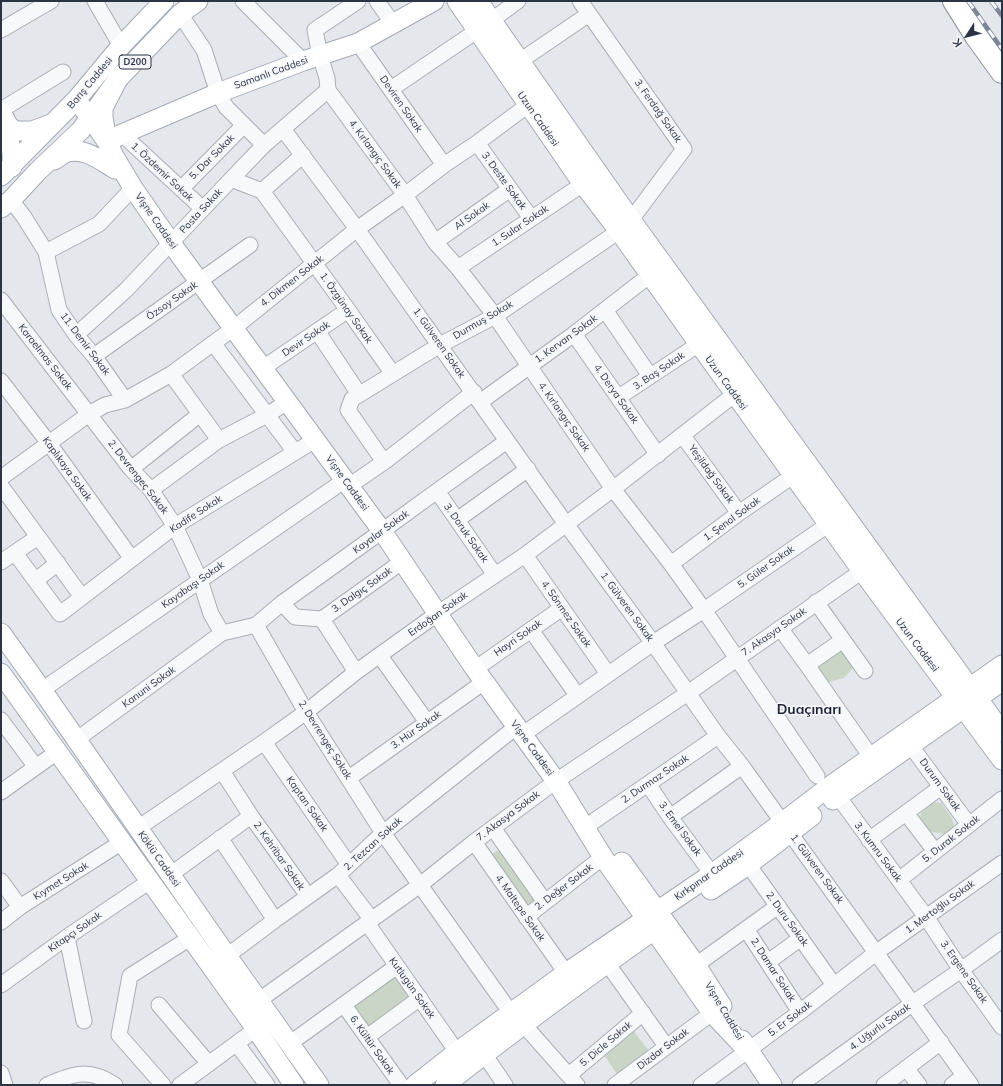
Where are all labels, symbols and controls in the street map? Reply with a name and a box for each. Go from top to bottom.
north arrow [947,16,987,56]
text: K [949,36,965,50]
street label: Samanlı Caddesi [232,54,310,92]
street label: Barış Caddesi [65,55,115,111]
road number: D200 [119,55,151,69]
street label: Deviren Sokak [377,73,425,135]
street label: 3. Ferdağ Sokak [632,77,684,145]
street label: Uzun Caddesi [515,89,561,149]
street label: 4. Kırlangıç Sokak [346,117,404,191]
street label: 5. Dar Sokak [187,132,237,182]
street label: 1. Özdemir Sokak [128,140,196,204]
street label: 3. Deste Sokak [479,150,529,212]
street label: Posta Sokak [177,186,225,236]
street label: Vişne Caddesi [132,191,180,251]
street label: Al Sokak [452,199,492,233]
street label: 1. Sular Sokak [489,203,551,249]
street label: 4. Dikmen Sokak [258,253,326,309]
street label: 1. Özgünay Sokak [317,270,375,346]
street label: Özsoy Sokak [144,279,200,323]
street label: Durmuş Sokak [451,298,515,342]
street label: 1. Gülveren Sokak [410,306,468,380]
street label: 11. Demir Sokak [58,310,112,378]
street label: 1. Kervan Sokak [532,312,600,366]
street label: Devir Sokak [280,319,332,359]
street label: Karaelmas Sokak [16,322,74,392]
street label: 3. Baş Sokak [631,349,687,393]
street label: Uzun Caddesi [702,354,750,412]
street label: 4. Derya Sokak [591,362,641,426]
street label: 4. Kırlangıç Sokak [536,380,592,454]
street label: Kaplıkaya Sokak [40,435,94,503]
street label: 2. Devrengeç Sokak [105,437,171,517]
street label: Yeşildağ Sokak [686,442,736,506]
street label: Vişne Caddesi [323,453,371,513]
street label: Kadife Sokak [167,493,225,535]
street label: 1. Şenol Sokak [701,494,763,544]
street label: 3. Doruk Sokak [441,501,491,565]
street label: Kayalar Sokak [351,508,411,556]
street label: 5. Güler Sokak [735,543,797,591]
street label: Kayabaşı Sokak [159,559,227,611]
street label: 3. Dalgıç Sokak [330,565,394,615]
street label: 1. Gülveren Sokak [598,570,656,644]
street label: 4. Sönmez Sokak [538,578,594,650]
street label: Erdoğan Sokak [406,589,470,639]
street label: 7. Akasya Sokak [739,605,809,659]
street label: Uzun Caddesi [893,616,941,674]
street label: Hayri Sokak [492,617,544,659]
street label: Kanuni Sokak [120,664,178,710]
street label: 2. Devrengeç Sokak [296,698,354,782]
district label: Duaçınarı [777,702,841,718]
street label: 3. Hür Sokak [388,708,444,752]
street label: Vişne Caddesi [508,718,556,778]
street label: 2. Durmaz Sokak [619,752,691,806]
street label: Durum Sokak [917,756,963,814]
street label: Kaptan Sokak [284,774,330,834]
street label: 7. Akasya Sokak [474,788,542,844]
street label: 3. Emel Sokak [656,800,704,858]
street label: 5. Durak Sokak [920,813,982,865]
street label: 2. Tezcan Sokak [341,815,405,873]
street label: 2. Kehribar Sokak [251,819,307,893]
street label: 3. Kumru Sokak [852,820,904,884]
street label: Köklü Caddesi [135,829,183,889]
street label: 1. Gülveren Sokak [788,832,846,906]
street label: Kırkpınar Caddesi [672,847,746,903]
street label: Kıymet Sokak [31,859,91,903]
street label: 2. Değer Sokak [533,861,595,913]
street label: 4. Maltepe Sokak [492,872,548,944]
street label: 1. Mertoğlu Sokak [903,878,977,936]
street label: 2. Duru Sokak [763,889,811,949]
street label: Kitapçı Sokak [46,909,104,955]
street label: 2. Damar Sokak [748,936,798,1004]
street label: 3. Ergene Sokak [938,938,990,1006]
street label: Kutlugün Sokak [386,955,438,1021]
street label: Vişne Caddesi [702,980,746,1042]
street label: 5. Er Sokak [766,999,814,1039]
street label: 4. Uğurlu Sokak [847,1001,913,1053]
street label: 6. Kültür Sokak [347,1013,397,1077]
street label: 5. Dicle Sokak [578,1019,634,1069]
street label: Dizdar Sokak [635,1026,691,1072]

